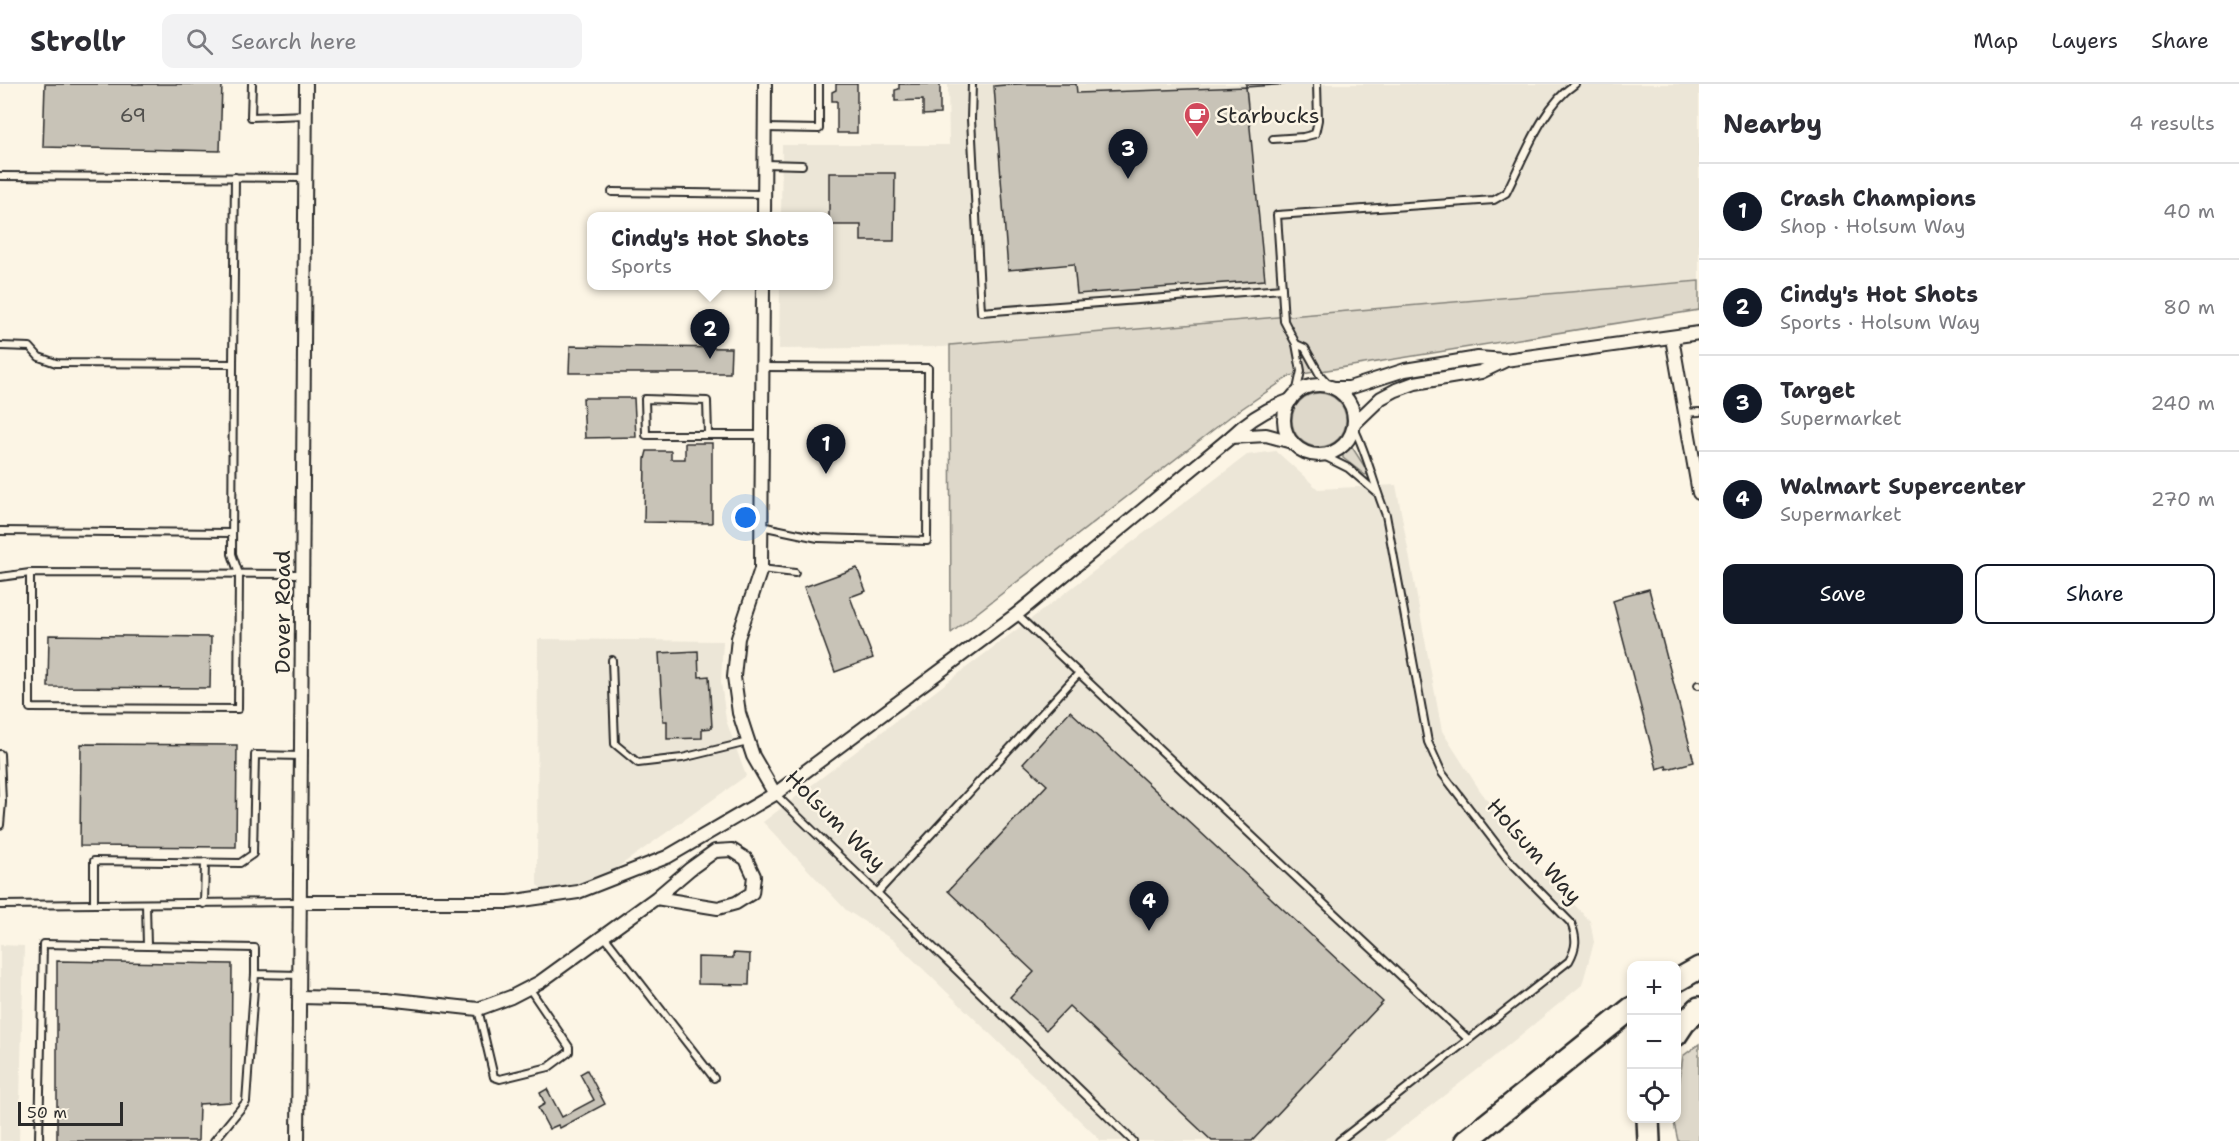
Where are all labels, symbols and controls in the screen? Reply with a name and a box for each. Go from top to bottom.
search box [162,14,582,68]
text: Strollr [30,22,126,60]
icon: search [183,25,216,58]
text: Search here [231,27,357,56]
text: Map [1973,27,2018,55]
text: Layers [2051,27,2118,55]
text: Share [2151,27,2209,55]
cafe icon: Starbucks [1182,100,1212,138]
place label: Starbucks [1216,101,1320,130]
house number: 69 [120,102,146,128]
text: Nearby [1723,106,1822,141]
text: 4 results [2129,110,2215,136]
pin: 3 [1108,130,1148,179]
text: Crash Champions [1780,184,1976,213]
text: 1 [1738,198,1747,224]
text: 40 m [2163,198,2215,224]
popup [587,212,833,290]
text: Shop · Holsum Way [1780,213,1966,239]
text: Cindy's Hot Shots [611,224,809,253]
text: Sports [611,253,672,279]
text: Cindy's Hot Shots [1780,280,1978,309]
text: 2 [1736,294,1750,320]
text: 80 m [2163,294,2215,320]
text: Sports · Holsum Way [1780,309,1980,335]
pin: 2 [690,310,730,359]
text: Target [1780,376,1855,405]
text: 3 [1736,390,1750,416]
text: 240 m [2150,390,2215,416]
text: Supermarket [1780,405,1902,431]
pin: 1 [806,424,846,474]
text: Walmart Supercenter [1780,472,2026,501]
text: 4 [1736,486,1750,512]
text: 270 m [2151,486,2215,512]
text: Supermarket [1780,501,1902,527]
your location [731,503,760,532]
street label: Dover Road [268,550,297,674]
button: Save [1723,564,1963,624]
button: Share [1975,564,2215,624]
street label: Holsum Way [779,764,892,877]
street label: Holsum Way [1481,792,1589,910]
pin: 4 [1130,882,1168,931]
map controls [1627,961,1681,1123]
button: + [1627,961,1681,1015]
button: − [1627,1015,1681,1069]
button: locate [1627,1069,1681,1123]
scale bar [18,1099,123,1126]
text: 50 m [27,1102,67,1123]

